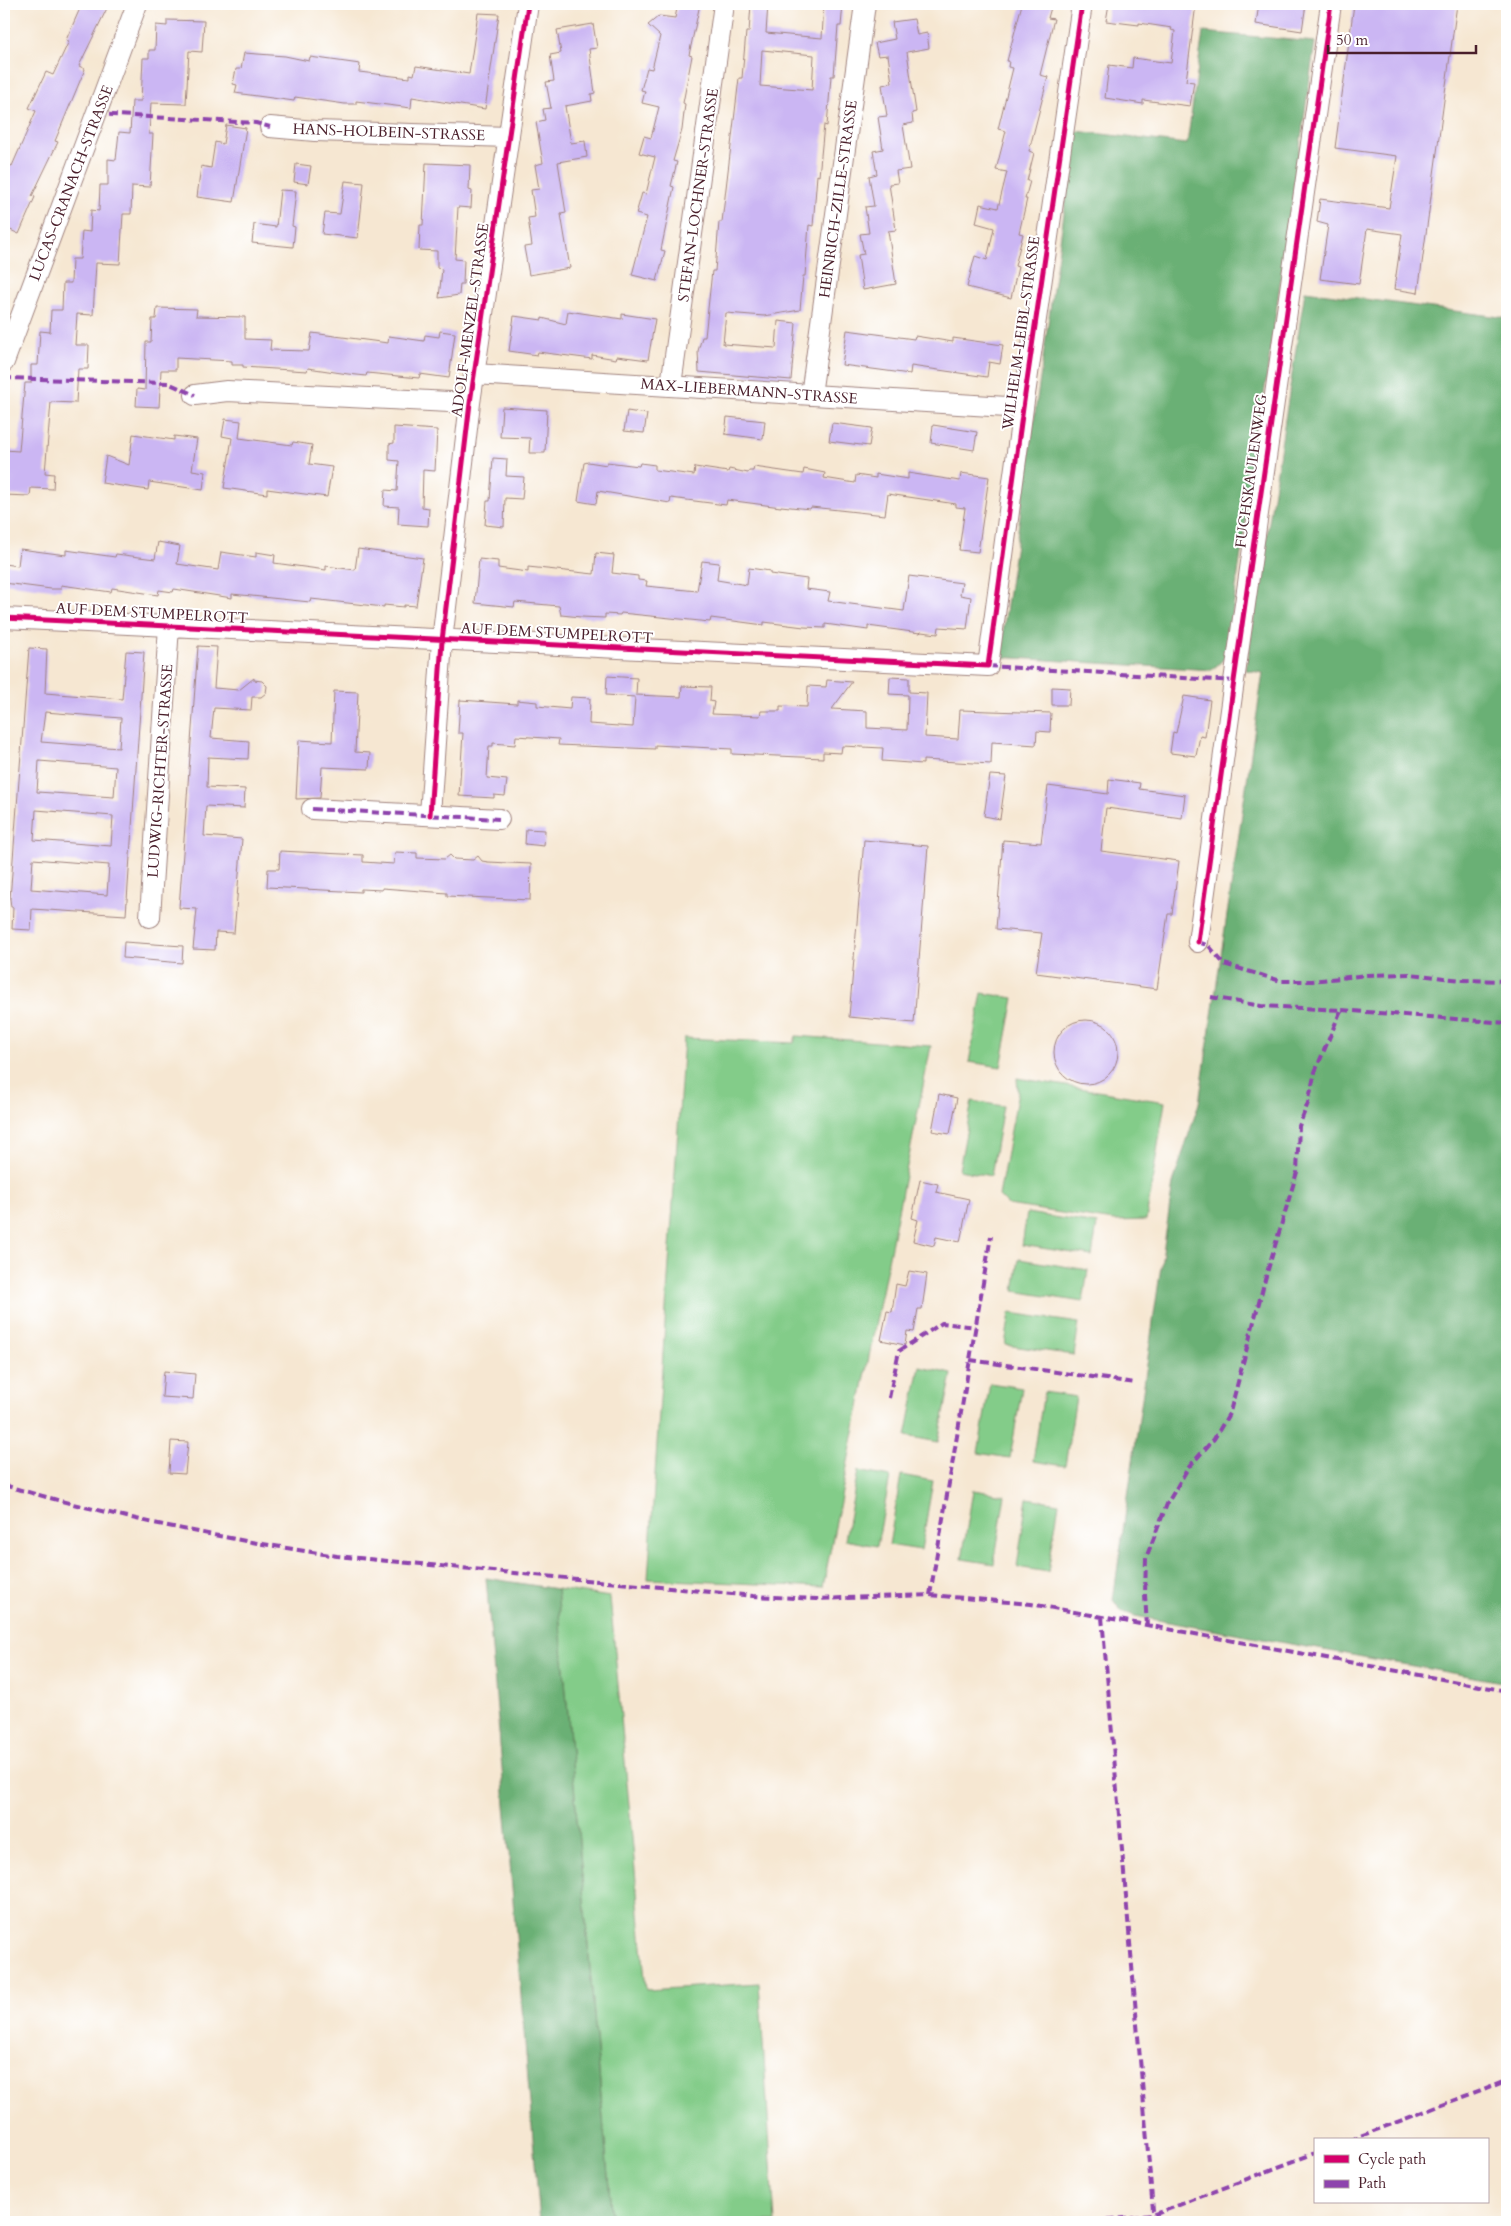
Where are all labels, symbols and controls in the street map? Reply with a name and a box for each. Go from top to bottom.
scale bar [1328,22,1476,54]
text: 50 m [1336,30,1368,50]
street label: LUCAS-CRANACH-STRASSE [24,82,118,284]
street label: STEFAN-LOCHNER-STRASSE [673,87,723,303]
street label: HEINRICH-ZILLE-STRASSE [814,99,862,299]
street label: HANS-HOLBEIN-STRASSE [292,119,486,145]
street label: ADOLF-MENZEL-STRASSE [446,222,494,418]
street label: WILHELM-LEIBL-STRASSE [997,235,1045,432]
street label: MAX-LIEBERMANN-STRASSE [640,373,858,409]
street label: FUCHSKAULENWEG [1230,393,1272,549]
street label: AUF DEM STUMPELROTT [55,598,249,628]
street label: AUF DEM STUMPELROTT [460,618,654,648]
street label: LUDWIG-RICHTER-STRASSE [143,663,177,879]
legend [1314,2138,1488,2204]
text: Cycle path [1358,2149,1427,2169]
text: Path [1358,2173,1387,2193]

